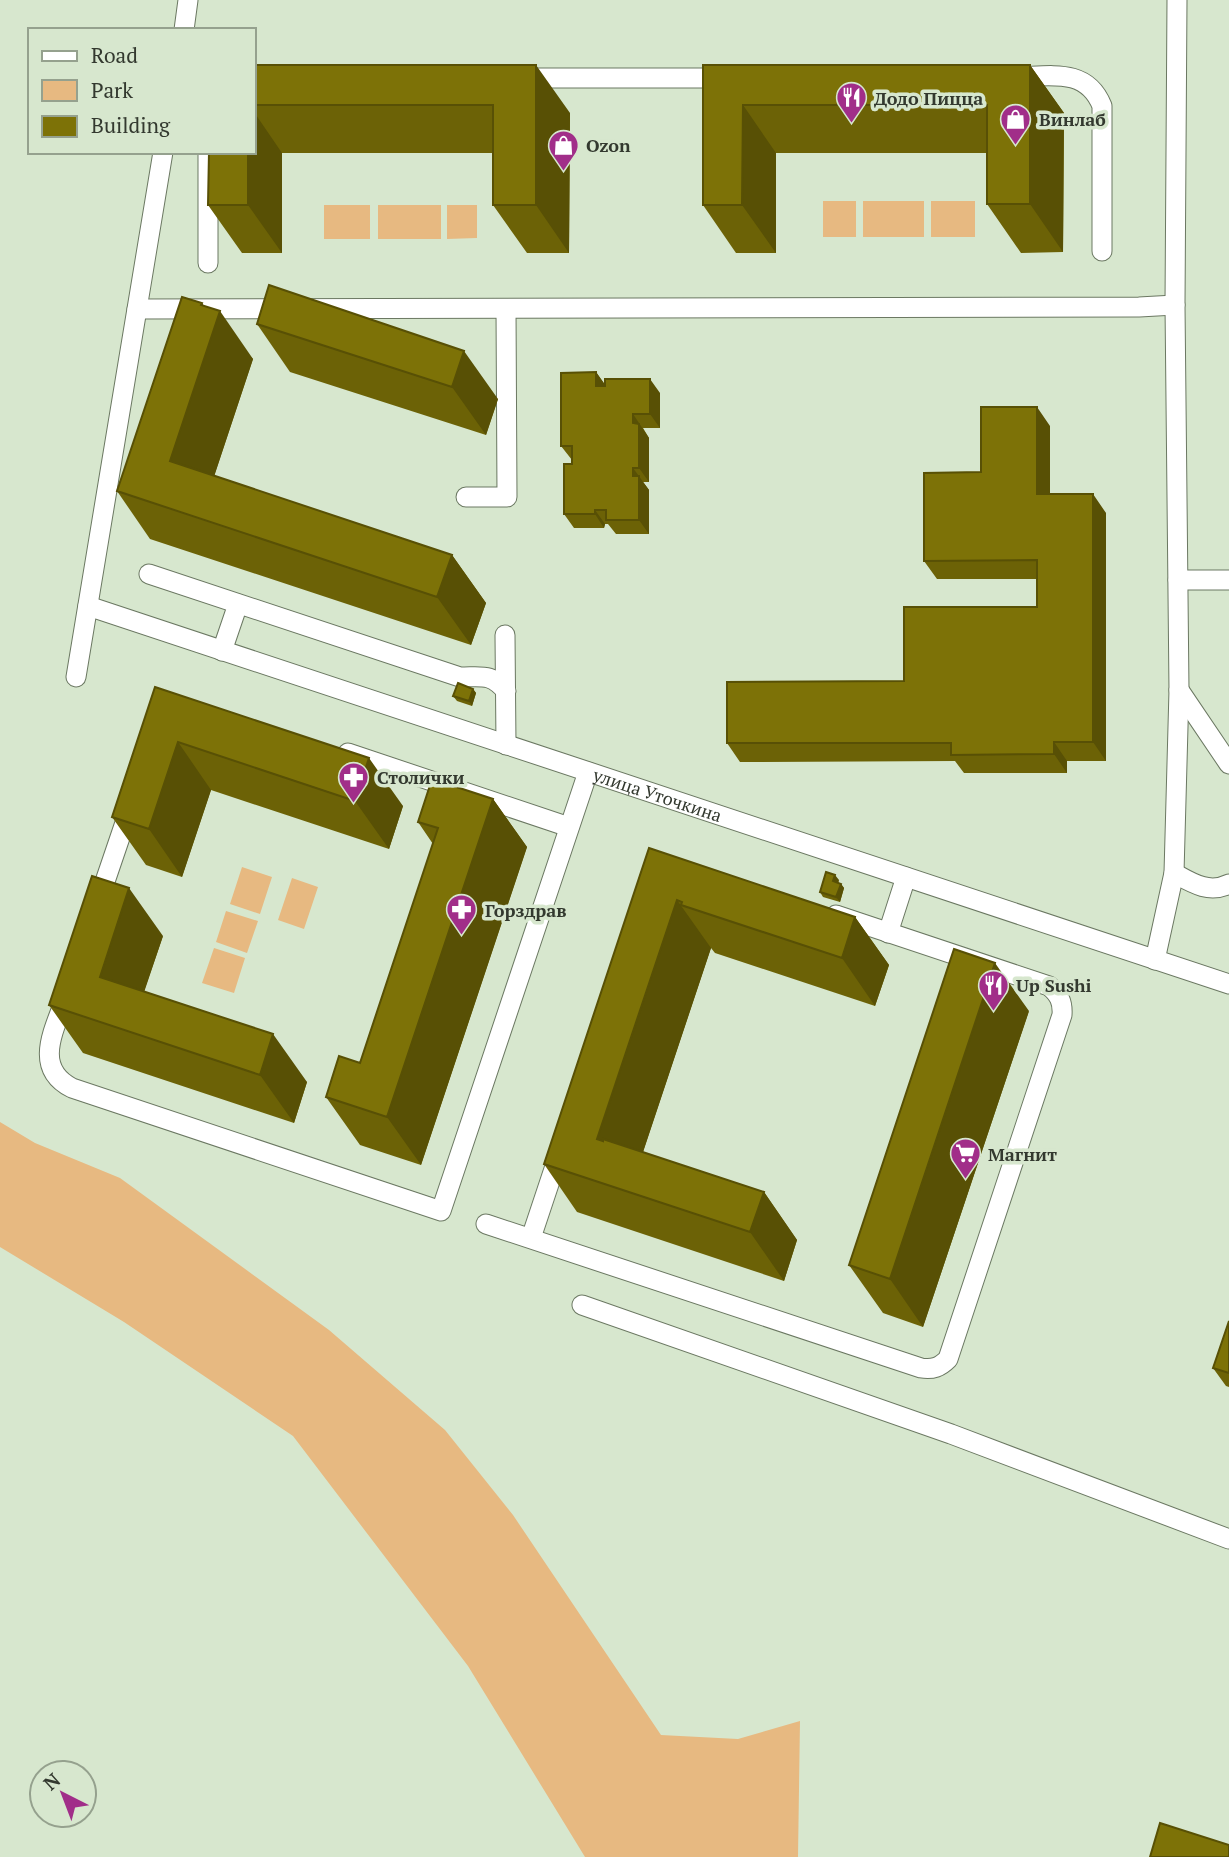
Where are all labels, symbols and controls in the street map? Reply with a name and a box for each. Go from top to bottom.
legend [28,28,256,154]
text: Road [91,41,138,69]
text: Park [91,76,133,104]
restaurant icon: Додо Пицца [834,81,868,125]
place label: Додо Пицца [874,86,983,110]
shop icon: Винлаб [999,102,1033,146]
place label: Винлаб [1039,107,1106,131]
text: Building [91,111,171,139]
shop icon: Ozon [546,128,580,172]
place label: Ozon [586,133,631,157]
pharmacy icon: Столички [337,760,371,804]
street label: улица Уточкина [589,762,725,827]
place label: Столички [377,765,464,789]
pharmacy icon: Горздрав [445,893,479,937]
place label: Горздрав [485,898,567,922]
restaurant icon: Up Sushi [976,968,1010,1012]
place label: Up Sushi [1016,973,1092,997]
supermarket icon: Магнит [948,1137,982,1181]
place label: Магнит [988,1142,1057,1166]
north arrow [28,1759,98,1829]
text: N [38,1766,65,1795]

